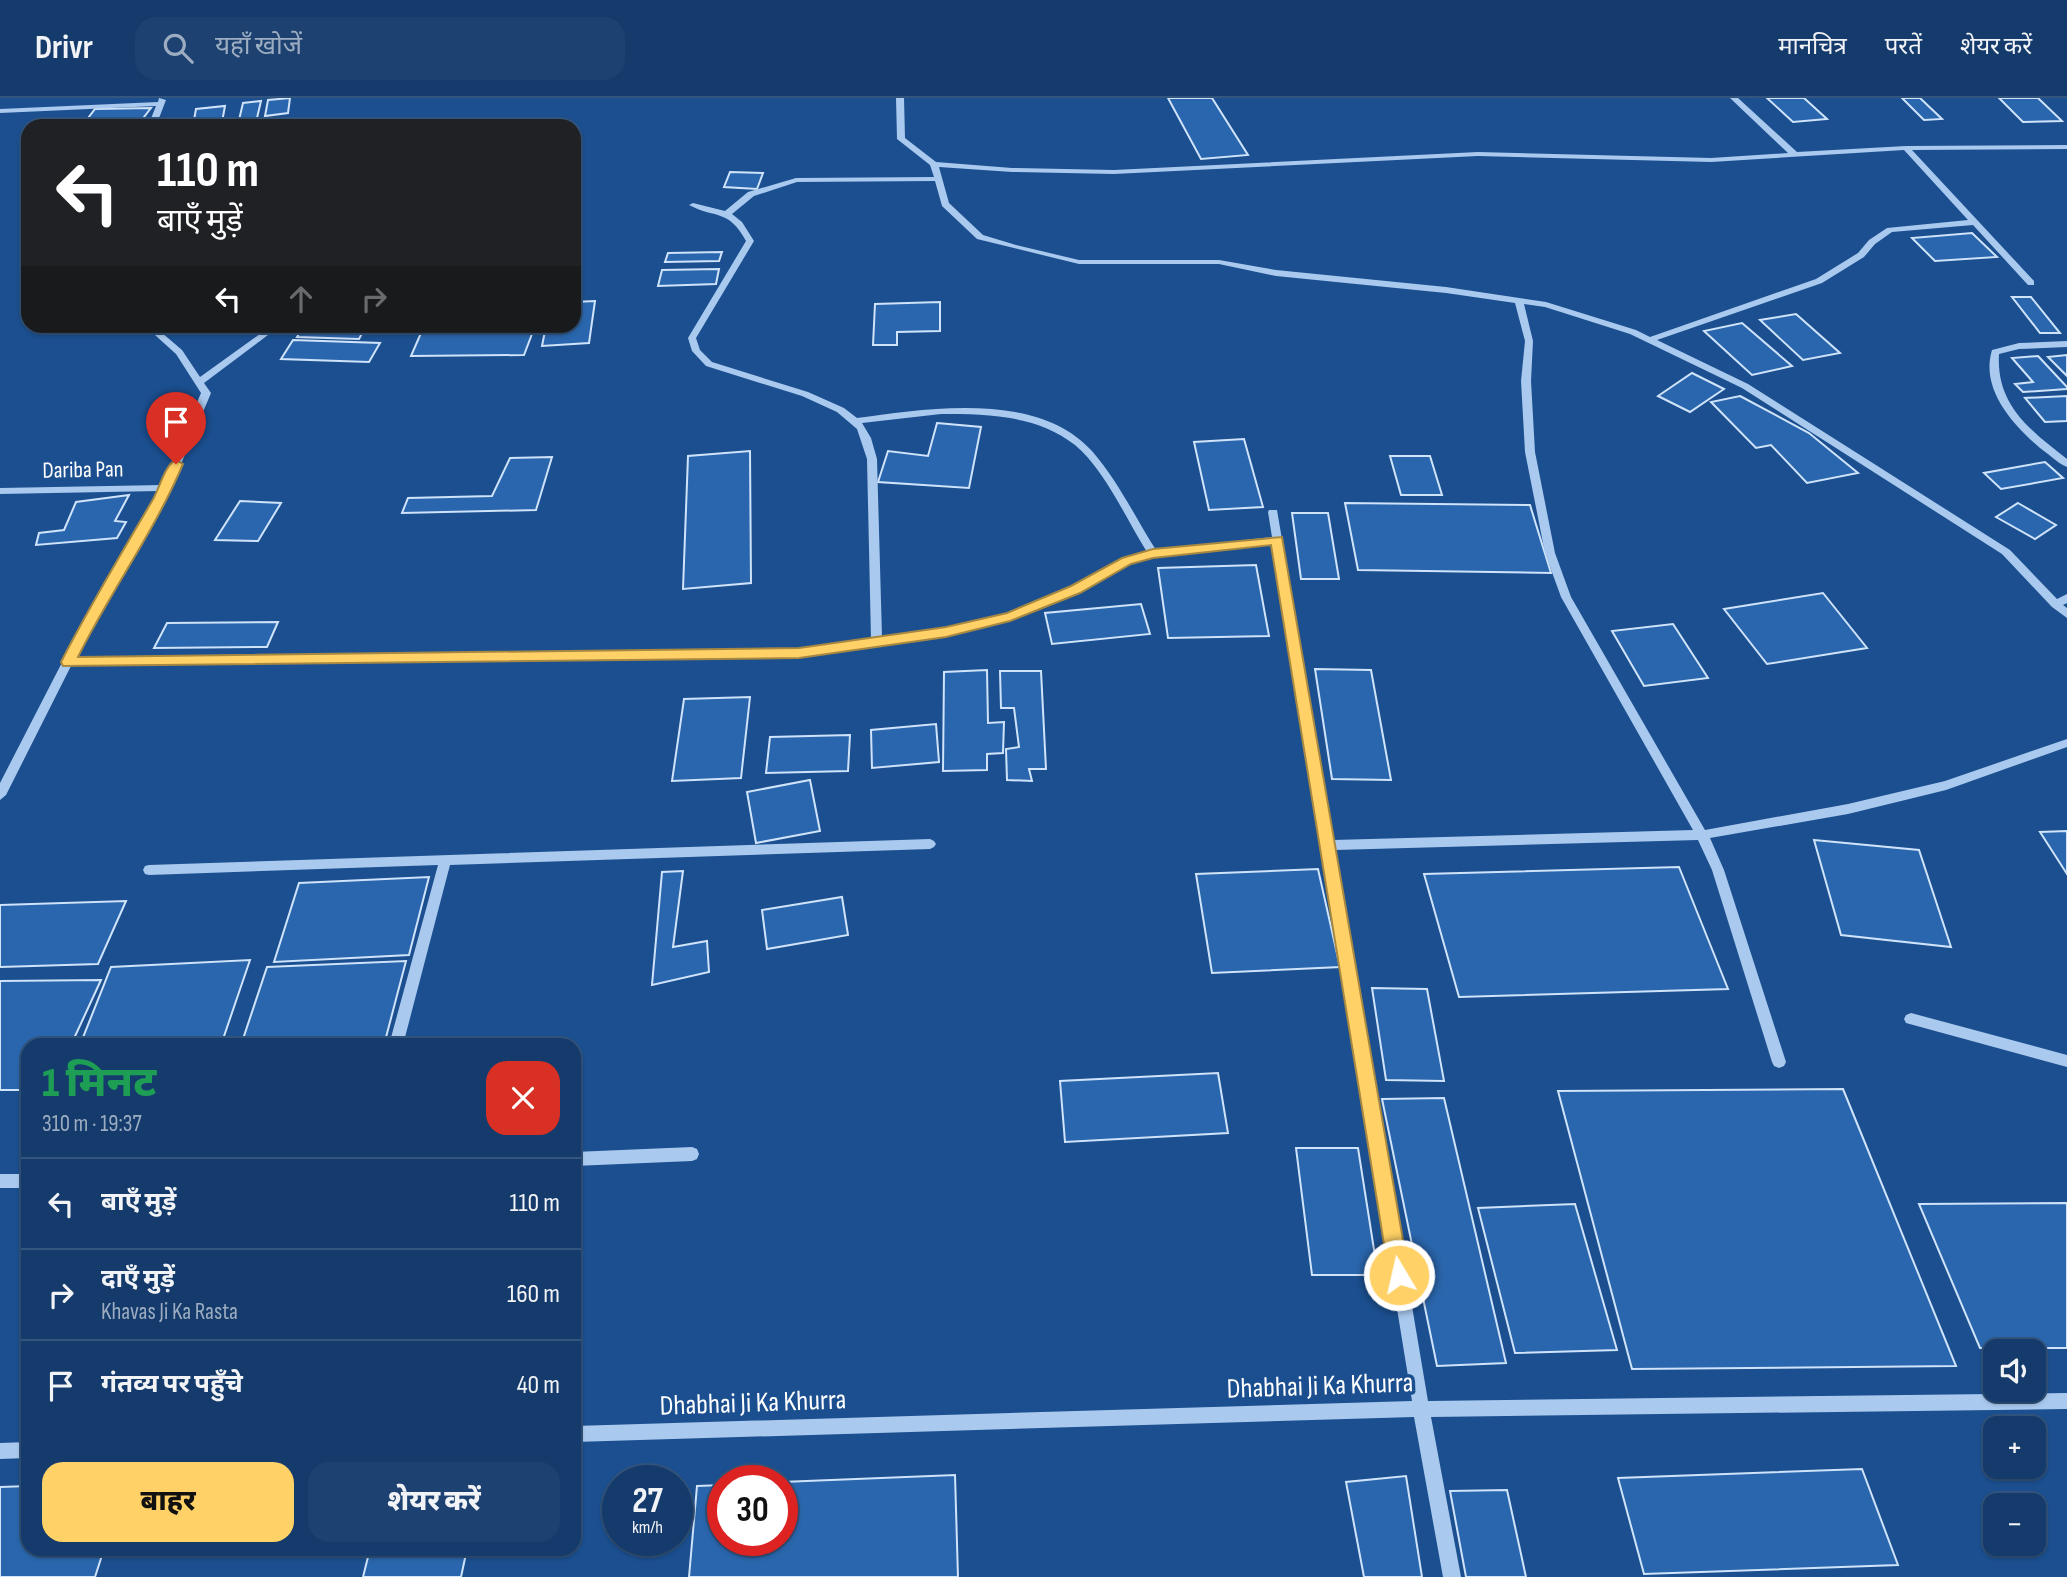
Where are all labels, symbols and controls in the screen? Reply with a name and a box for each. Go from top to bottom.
search box [135,17,625,80]
text: Drivr [35,28,93,68]
icon: search [159,29,197,67]
text: यहाँ खोजें [215,31,302,62]
text: मानचित्र [1778,32,1847,61]
text: परतें [1885,32,1922,61]
text: शेयर करें [1960,32,2032,61]
text: 110 m [157,142,259,201]
icon: left [42,147,133,238]
text: बाएँ मुड़ें [157,202,243,241]
icon: left [209,280,247,318]
icon: ahead [282,280,320,318]
icon: right [355,280,393,318]
pin [146,392,206,464]
icon: arrive [157,403,195,441]
street label: Dariba Pan [42,455,124,485]
text: 1 मिनट [42,1058,156,1109]
button: close [486,1061,560,1135]
text: 310 m · 19:37 [42,1110,142,1138]
icon: left [42,1185,80,1223]
text: बाएँ मुड़ें [101,1187,176,1218]
text: 110 m [509,1188,560,1219]
position arrow [1362,1238,1436,1312]
text: दाएँ मुड़ें [101,1264,175,1295]
icon: right [42,1276,80,1314]
text: 160 m [507,1279,560,1310]
text: Khavas Ji Ka Rasta [101,1298,238,1326]
map controls [1983,1339,2046,1556]
button: sound [1983,1339,2046,1402]
street label: Dhabhai Ji Ka Khurra [1226,1366,1414,1406]
icon: arrive [42,1367,80,1405]
text: गंतव्य पर पहुँचे [101,1369,243,1400]
text: 40 m [517,1370,560,1401]
street label: Dhabhai Ji Ka Khurra [659,1383,847,1423]
button: + [1983,1416,2046,1479]
button: बाहर [42,1462,294,1542]
button: शेयर करें [308,1462,560,1542]
speed limit sign: 30 [707,1465,798,1556]
text: 27 [632,1480,663,1523]
button: − [1983,1493,2046,1556]
text: km/h [632,1517,663,1538]

